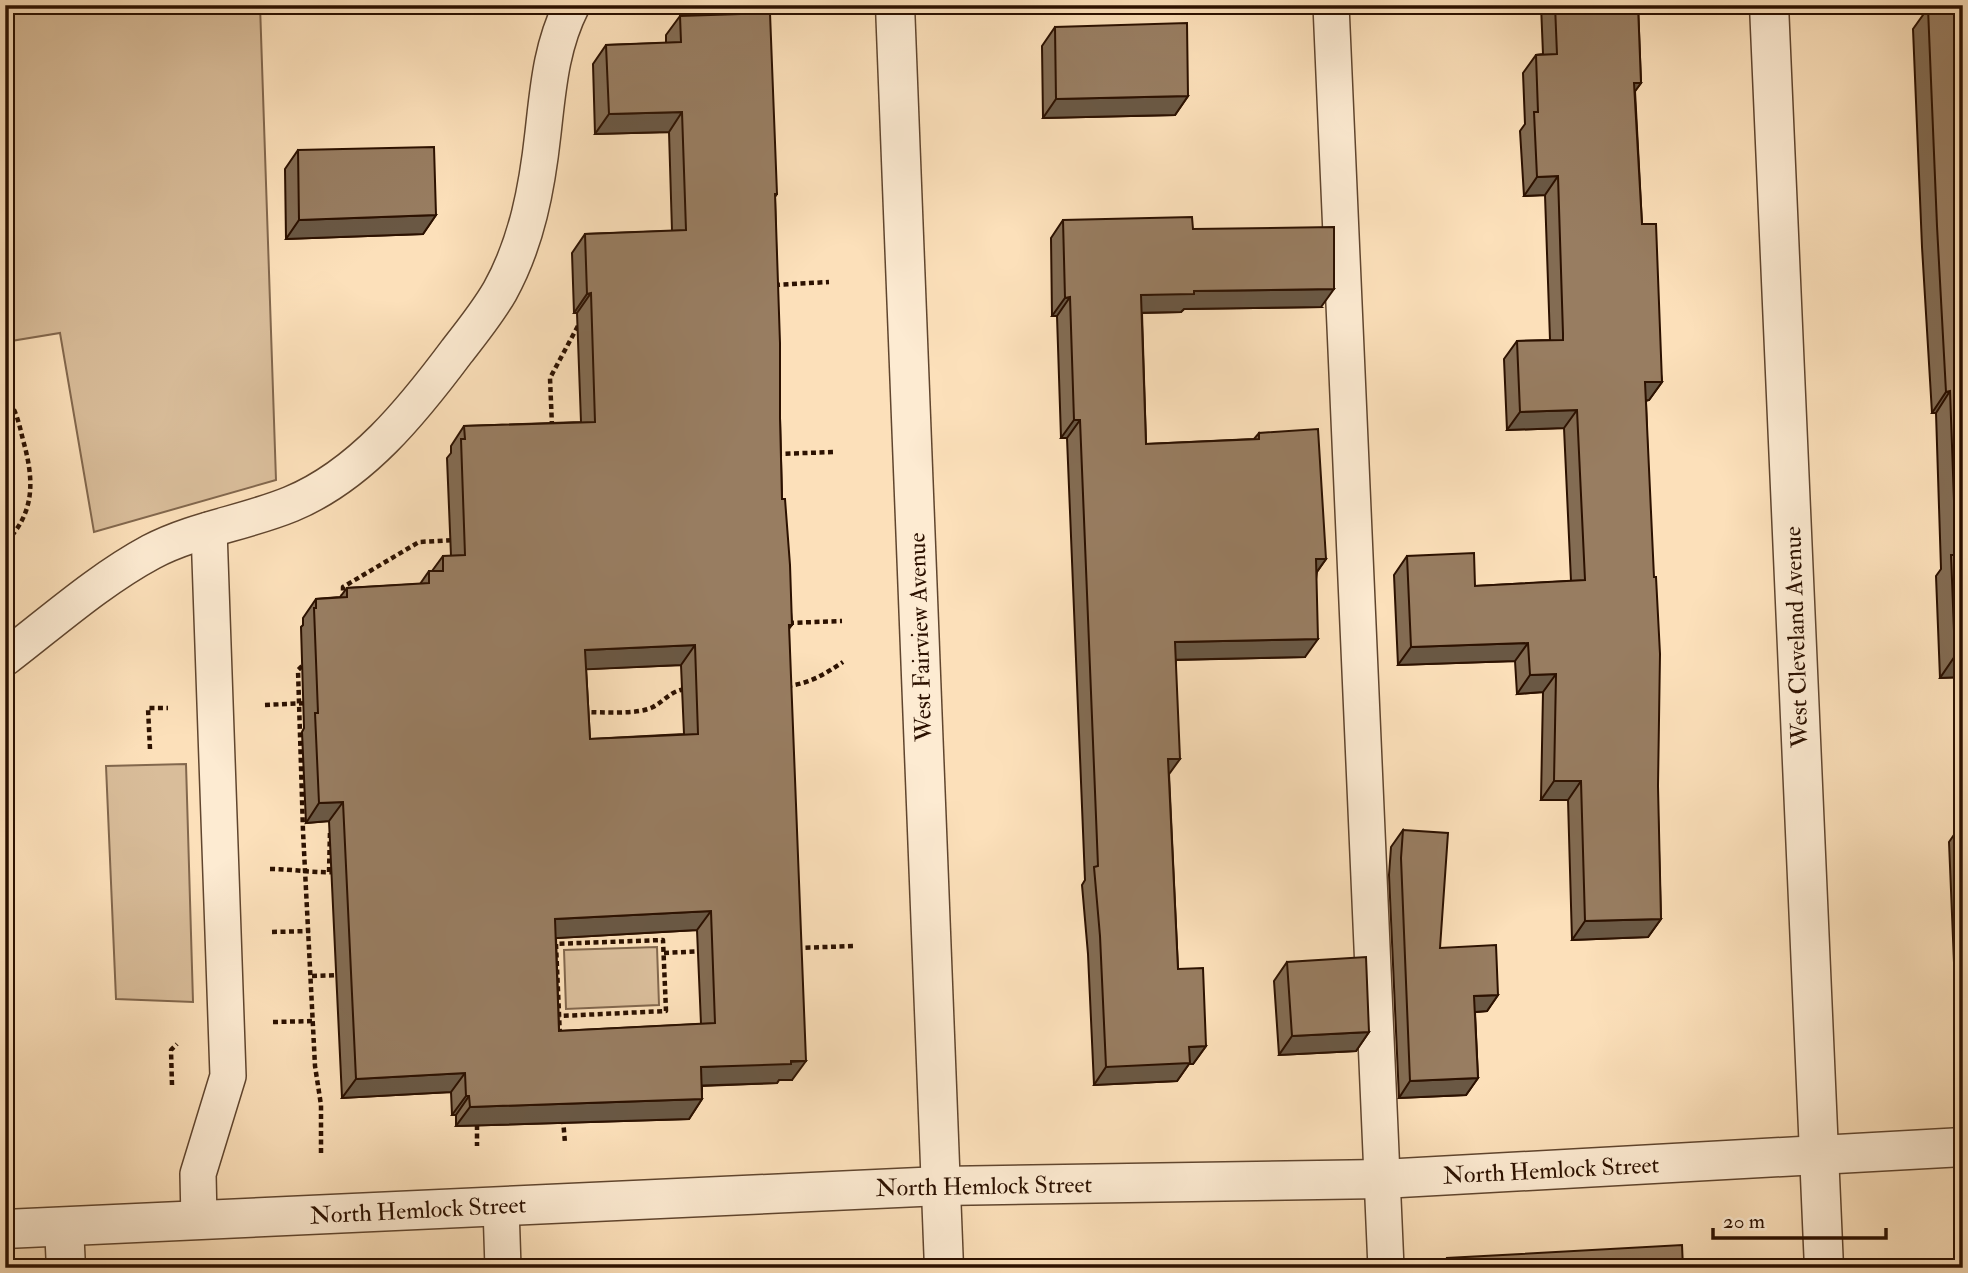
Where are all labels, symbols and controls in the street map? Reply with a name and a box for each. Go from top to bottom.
street label: West Cleveland Avenue [1777,526,1816,749]
street label: West Fairview Avenue [901,532,940,743]
street label: North Hemlock Street [1442,1149,1660,1192]
street label: North Hemlock Street [875,1169,1093,1204]
street label: North Hemlock Street [309,1189,527,1232]
scale bar [1713,1196,1886,1240]
text: 20 m [1723,1208,1765,1235]

